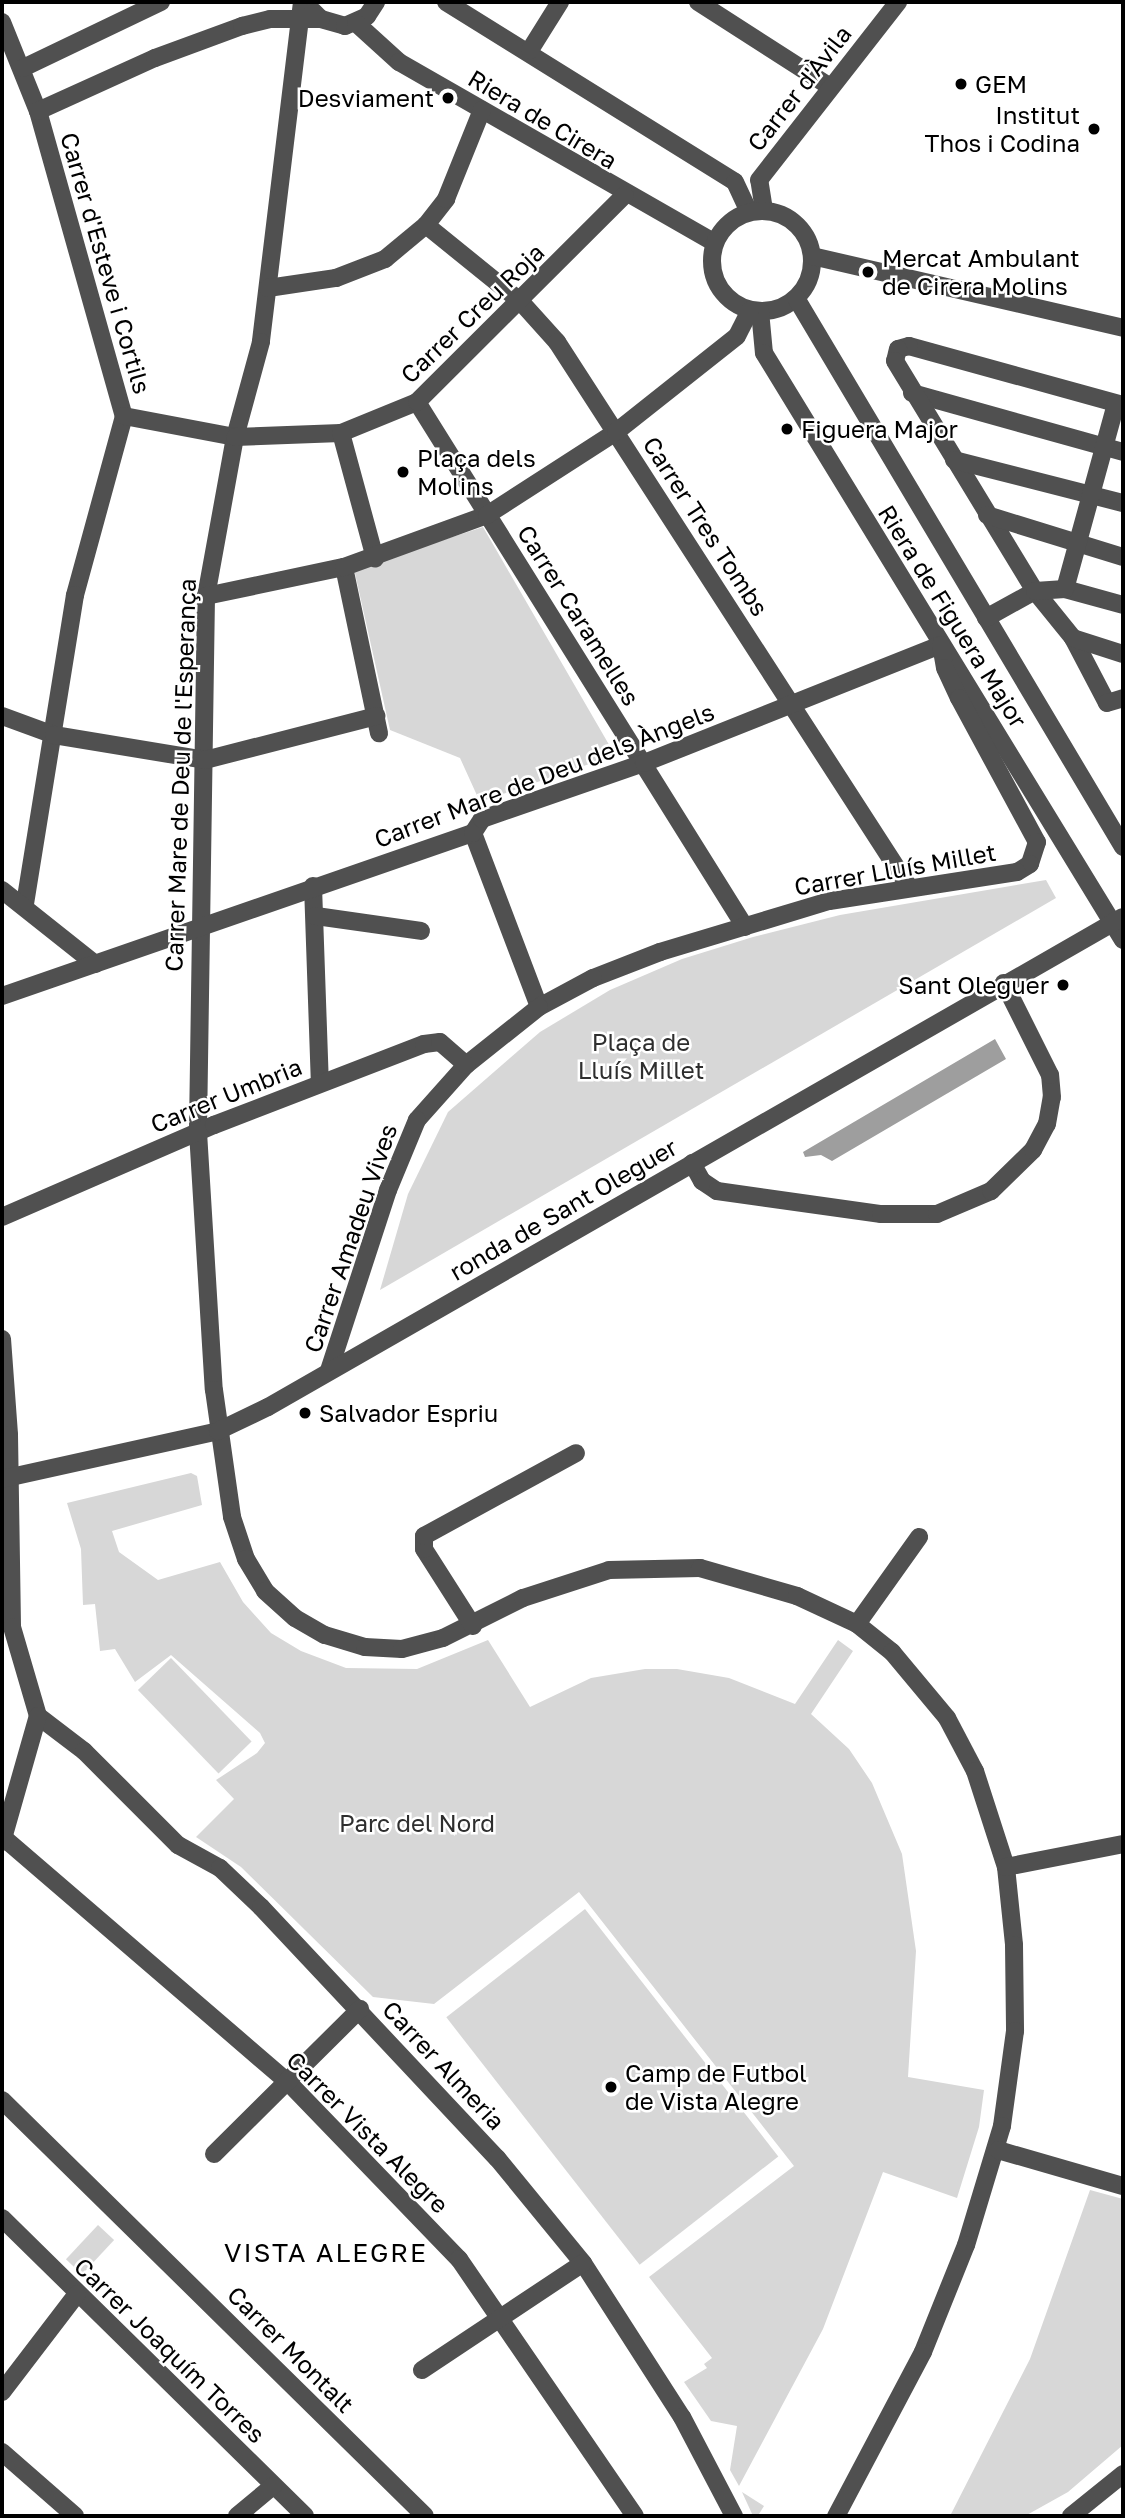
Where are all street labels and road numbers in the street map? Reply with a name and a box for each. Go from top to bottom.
street label: Carrer d'Àvila [741,19,857,157]
street label: Riera de Cirera [463,63,623,175]
street label: Carrer d'Esteve i Cortils [55,129,157,397]
street label: Carrer Creu Roja [394,237,550,389]
street label: Carrer Tres Tombs [637,431,775,621]
street label: Riera de Figuera Major [873,499,1033,733]
street label: Carrer Caramelles [512,520,646,710]
street label: Carrer Mare de Deu de l'Esperança [159,578,201,972]
street label: Carrer Mare de Deu dels Àngels [370,697,718,853]
street label: Carrer Lluís Millet [792,837,998,901]
street label: Carrer Umbria [146,1052,306,1138]
street label: Carrer Amadeu Vives [297,1120,403,1356]
street label: ronda de Sant Oleguer [444,1132,682,1286]
street label: Carrer Almeria [377,1995,511,2135]
street label: Carrer Vista Alegre [281,2045,455,2219]
street label: Carrer Joaquím Torres [69,2251,271,2449]
street label: Carrer Montalt [222,2280,360,2418]

